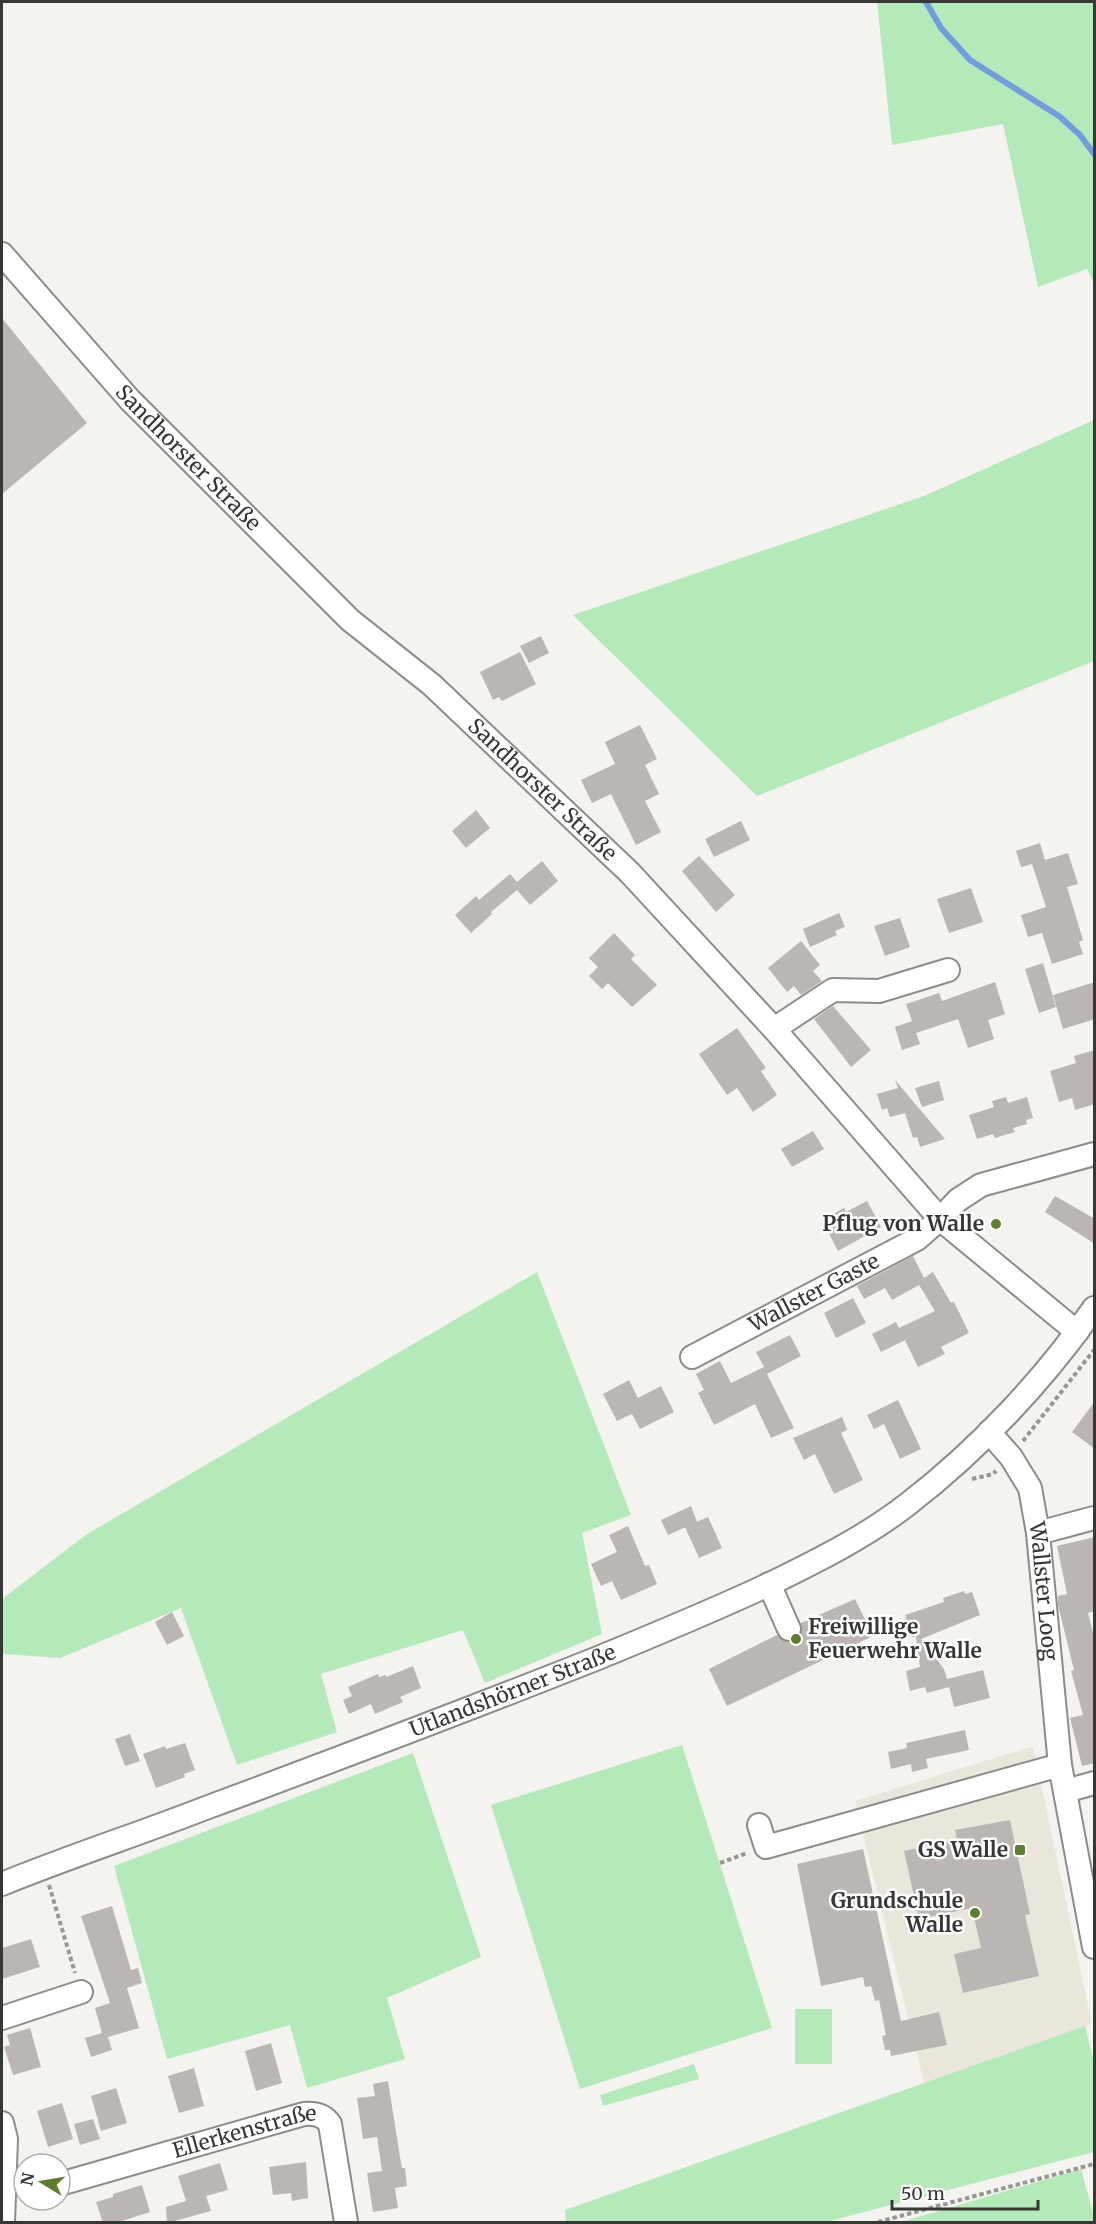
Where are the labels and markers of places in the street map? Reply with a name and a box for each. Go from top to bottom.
place label: Pflug von Walle [822,1210,984,1237]
marker: Pflug von Walle [989,1217,1003,1231]
place label: Freiwillige Feuerwehr Walle [808,1613,982,1664]
marker: Freiwillige Feuerwehr Walle [789,1632,803,1646]
place label: GS Walle [918,1836,1008,1863]
marker: GS Walle [1013,1843,1027,1857]
place label: Grundschule Walle [831,1887,963,1938]
marker: Grundschule Walle [968,1906,982,1920]

